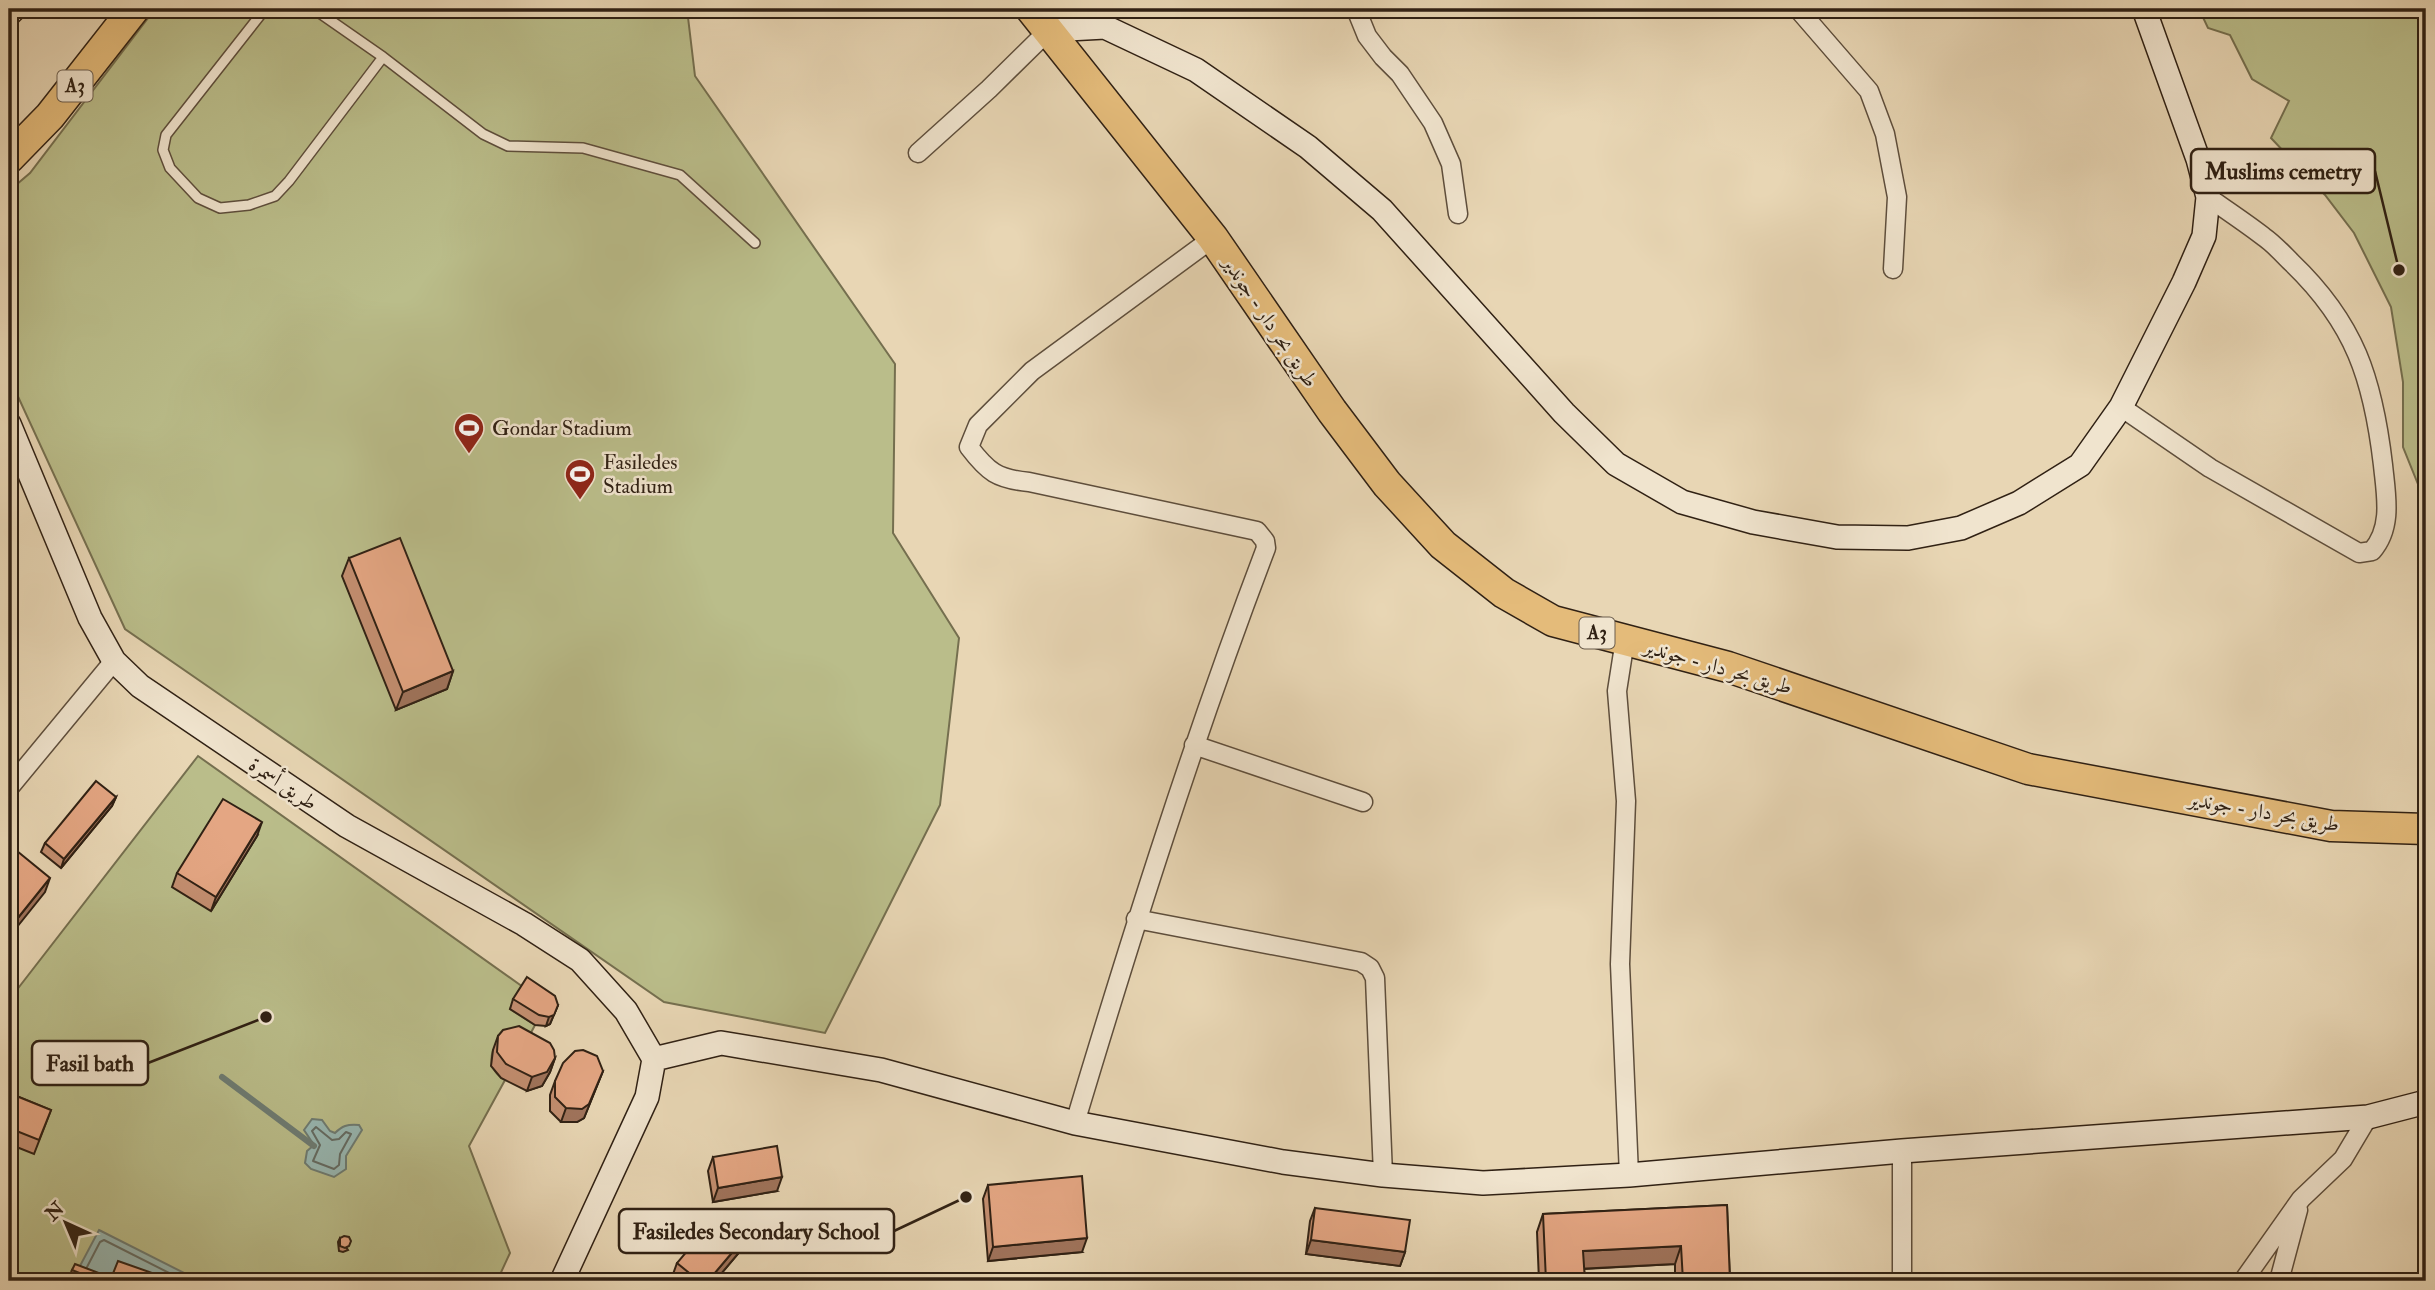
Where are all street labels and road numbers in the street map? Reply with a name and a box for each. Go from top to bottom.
road number: A3 [57,71,92,102]
street label: طريق بحر دار - جوندير [1215,250,1324,393]
road number: A3 [1580,618,1614,648]
street label: طريق بحر دار - جوندير [1639,632,1795,701]
street label: طريق أسمرة [243,750,324,817]
street label: طريق بحر دار - جوندير [2185,785,2342,839]

